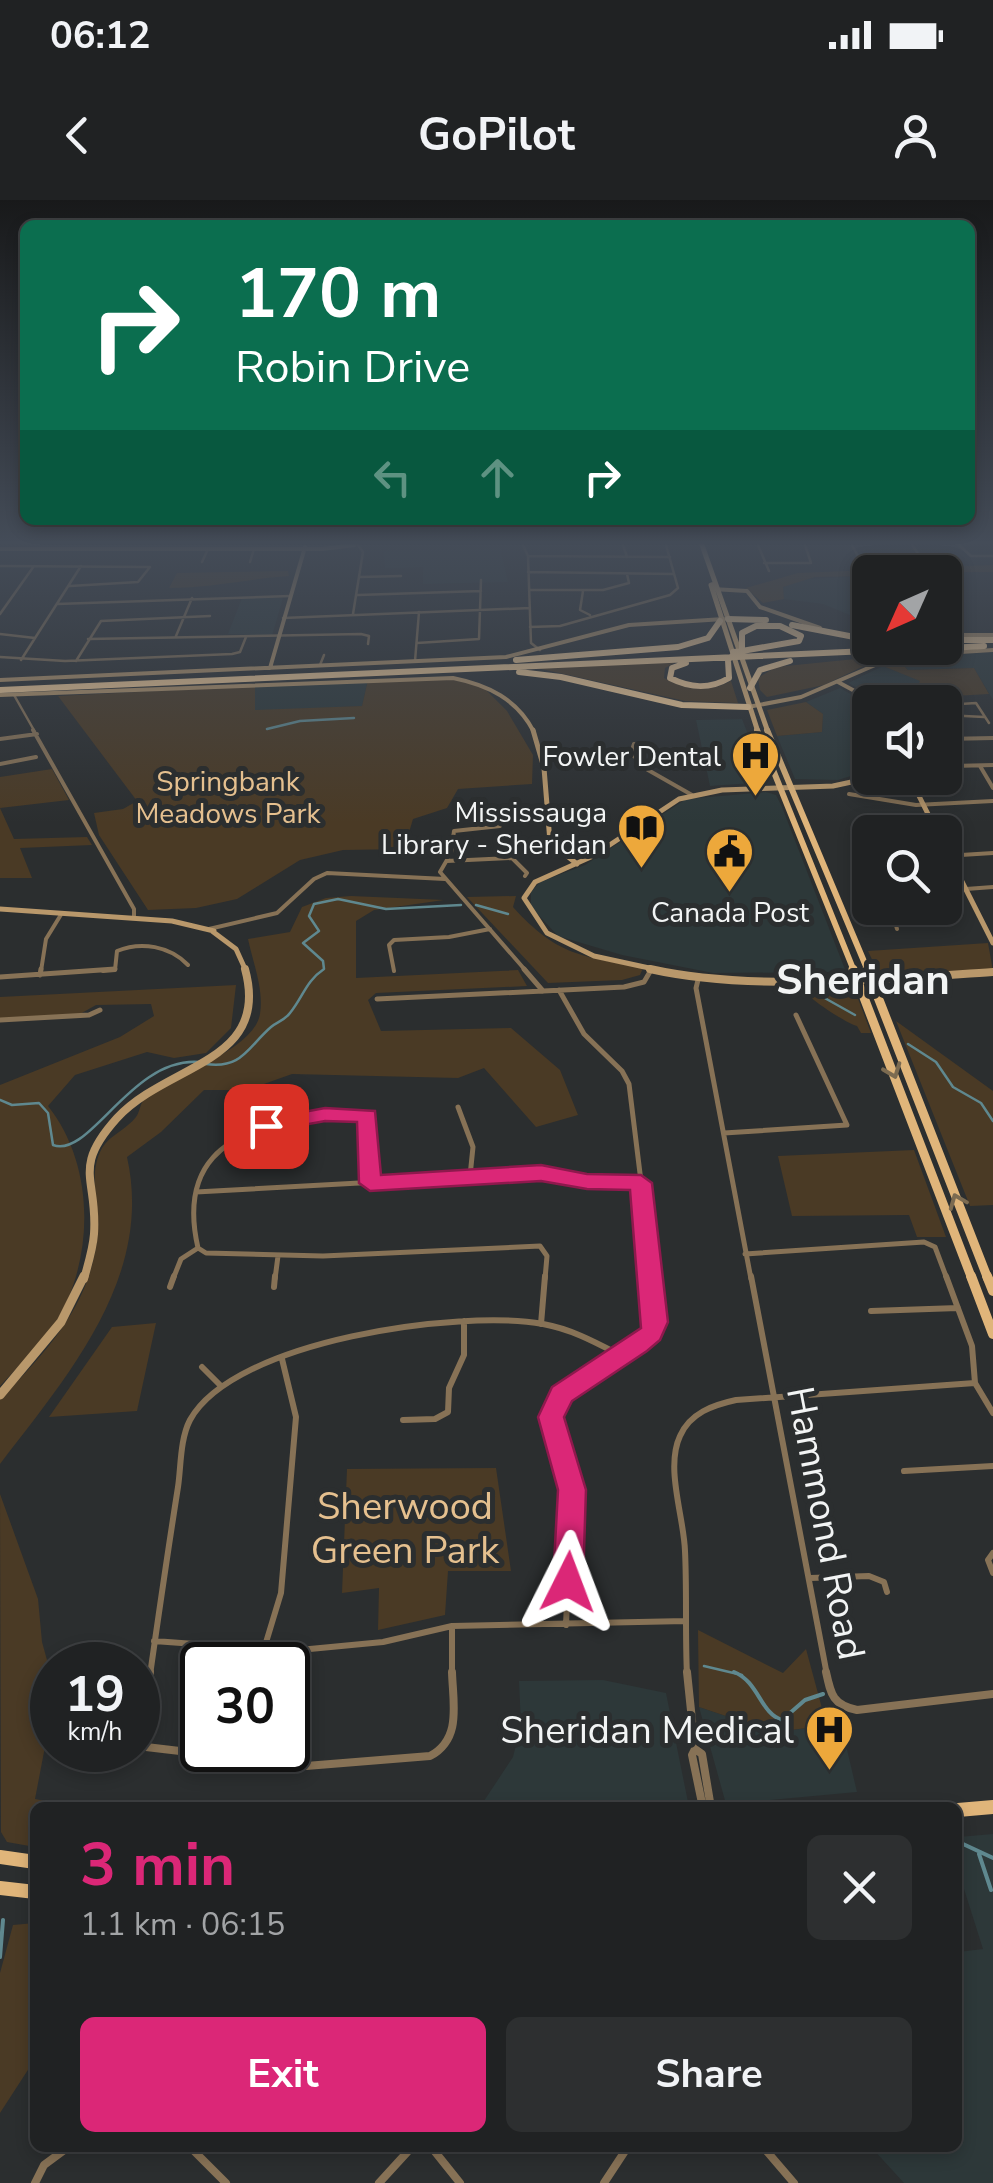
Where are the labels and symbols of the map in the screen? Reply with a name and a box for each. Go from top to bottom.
north arrow [852,555,962,665]
hospital icon: Fowler Dental [730,730,782,798]
place label: Fowler Dental [543,738,722,776]
park label: Springbank Meadows Park [135,763,322,833]
place label: Mississauga Library - Sheridan [381,794,607,864]
library icon: Mississauga Library - Sheridan [616,802,668,870]
public building icon: Canada Post [704,826,756,894]
place label: Canada Post [651,894,809,932]
district label: Sheridan [776,952,950,1009]
one-way arrow [881,1061,902,1078]
pin [224,1084,309,1169]
one-way arrow [949,1193,969,1210]
street label: Hammond Road [774,1382,877,1664]
park label: Sherwood Green Park [311,1481,500,1576]
position arrow [516,1530,620,1634]
speed limit sign: 30 [180,1642,310,1772]
hospital icon: Sheridan Medical [803,1704,855,1772]
place label: Sheridan Medical [500,1705,794,1756]

